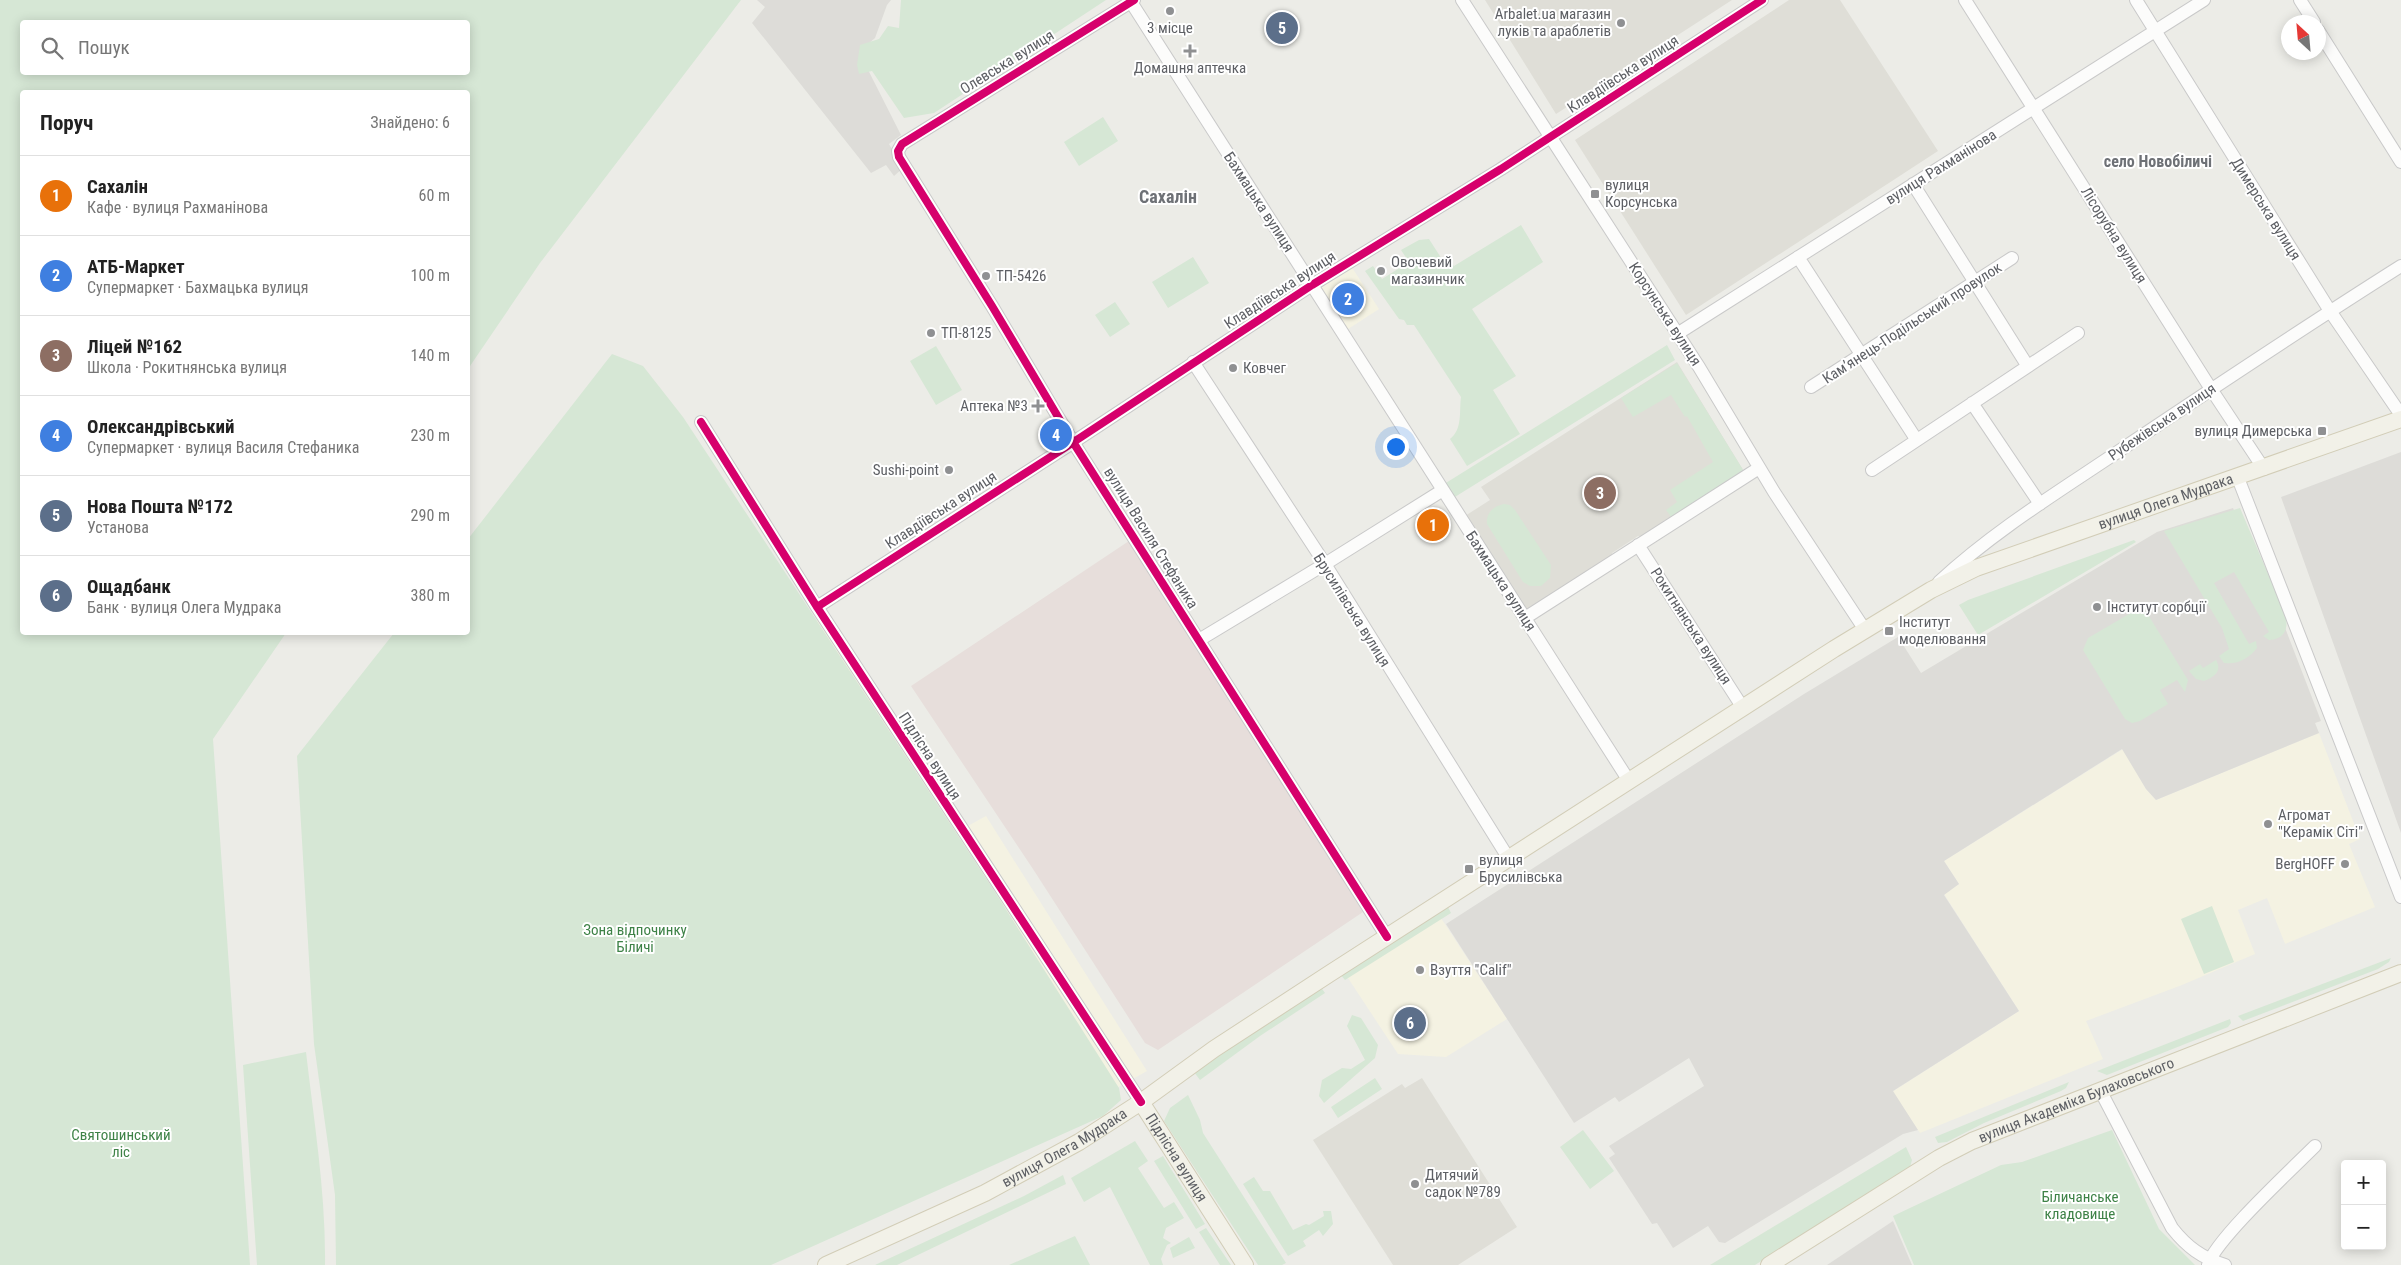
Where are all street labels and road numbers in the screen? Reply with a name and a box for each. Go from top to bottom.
street label: Олевська вулиця [957,26,1057,98]
street label: Клавдіївська вулиця [1564,31,1682,117]
street label: вулиця Рахманінова [1882,126,2000,208]
street label: Бахмацька вулиця [1220,149,1298,255]
street label: Димерська вулиця [2227,154,2305,264]
street label: Лісорубна вулиця [2077,184,2151,286]
street label: Клавдіївська вулиця [1221,247,1339,333]
street label: Камʼянець-Подільський провулок [1819,258,2005,388]
street label: Корсунська вулиця [1625,259,1705,369]
street label: Рубежівська вулиця [2105,379,2219,465]
street label: вулиця Василя Стефаника [1100,464,1202,612]
street label: Клавдіївська вулиця [882,467,1000,553]
street label: вулиця Олега Мудрака [2096,470,2236,533]
street label: Бахмацька вулиця [1462,528,1540,634]
street label: Брусилівська вулиця [1310,550,1394,670]
street label: Рокитнянська вулиця [1647,564,1735,688]
street label: Підлісна вулиця [895,709,965,803]
street label: вулиця Академіка Булаховського [1976,1054,2177,1147]
street label: вулиця Олега Мудрака [999,1104,1130,1191]
street label: Підлісна вулиця [1142,1110,1211,1205]

